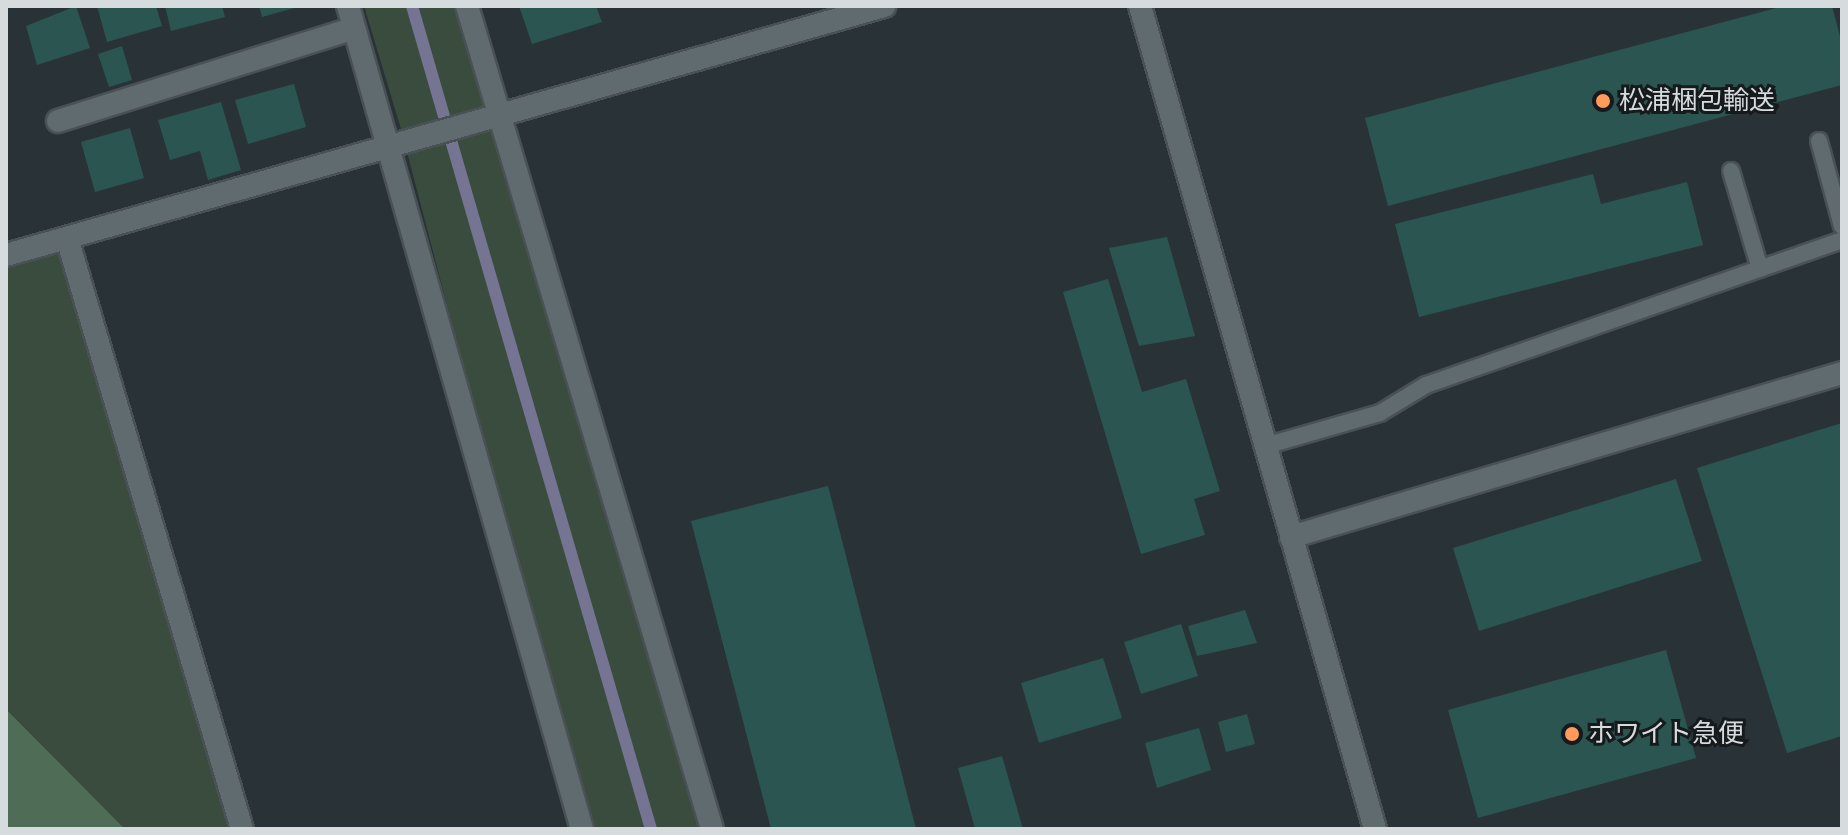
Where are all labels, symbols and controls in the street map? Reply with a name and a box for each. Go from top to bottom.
place label: 松浦梱包輸送 [1619,85,1775,117]
marker: 松浦梱包輸送 [1594,92,1612,110]
place label: ホワイト急便 [1588,718,1744,750]
marker: ホワイト急便 [1563,725,1581,743]

